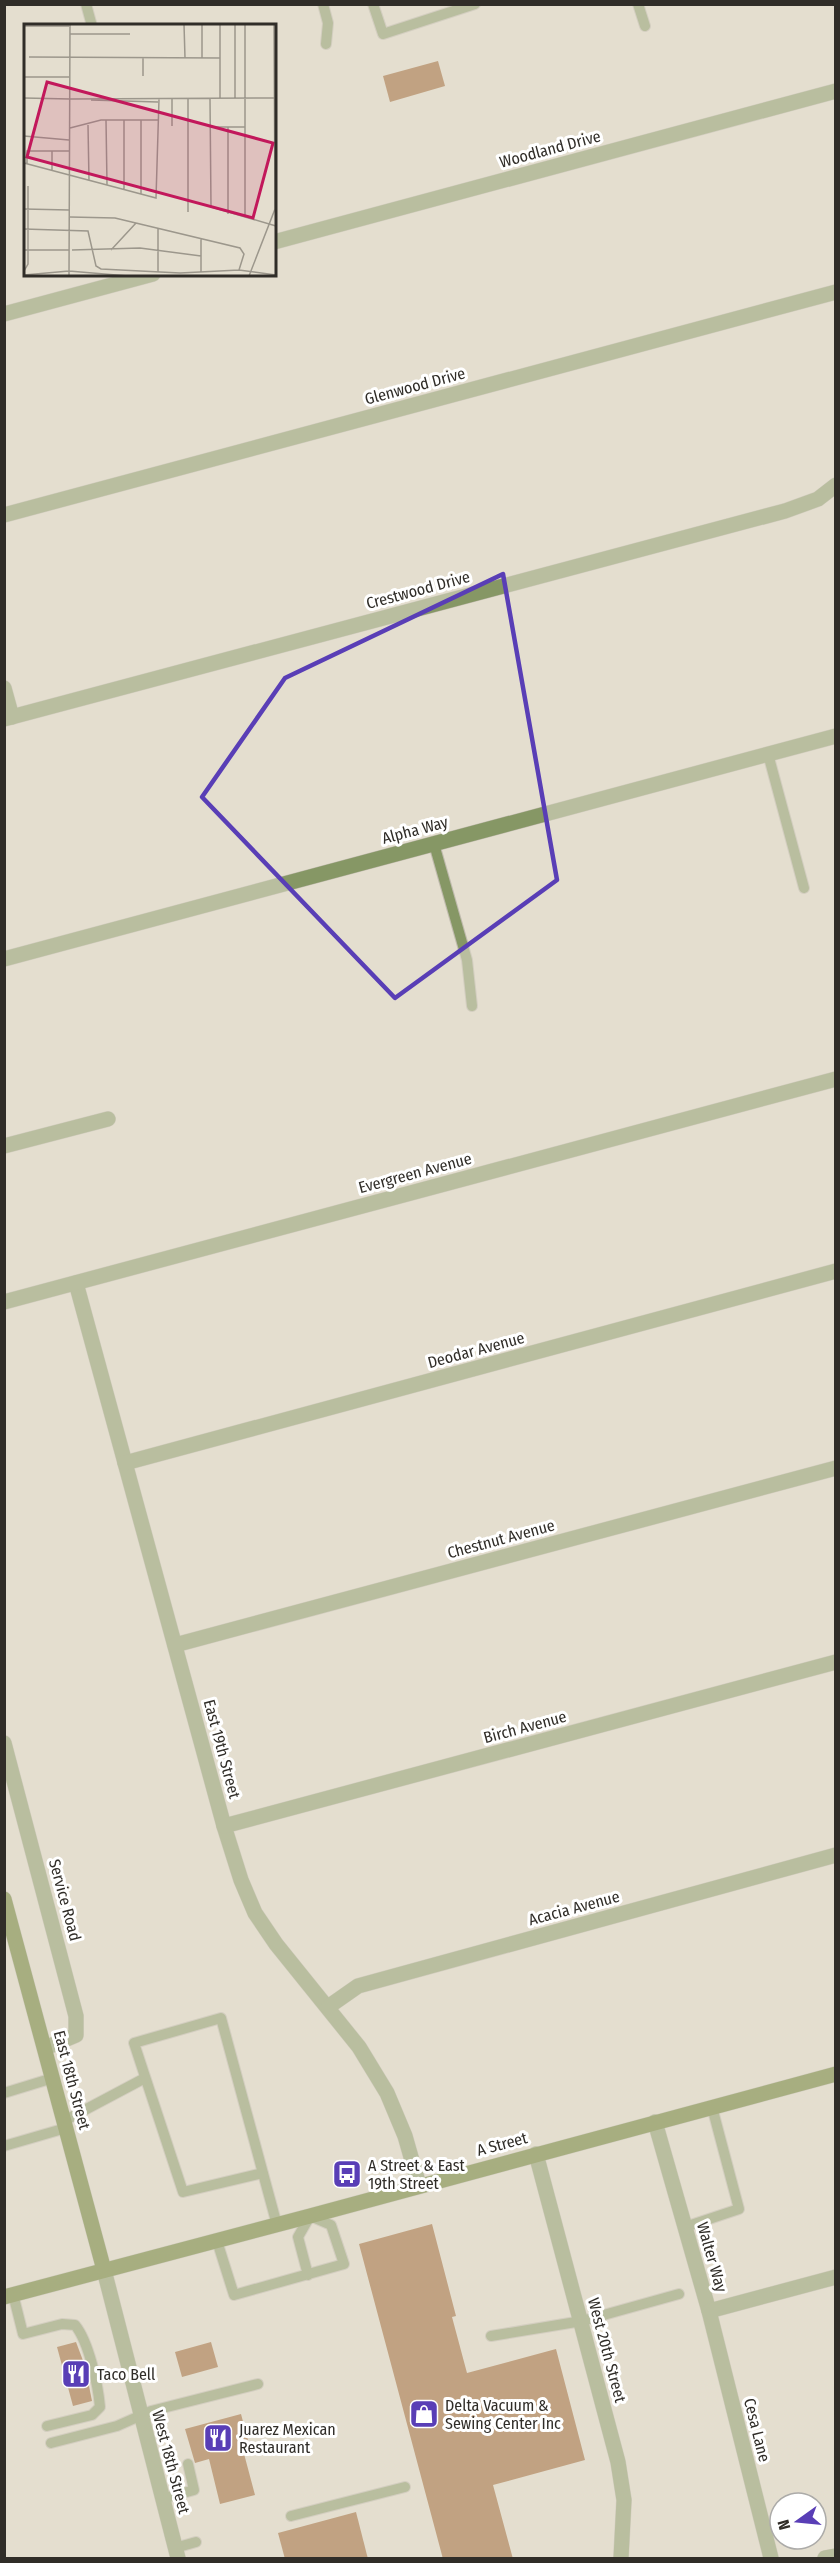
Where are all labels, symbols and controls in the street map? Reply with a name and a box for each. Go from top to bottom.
inset map [24,24,276,276]
street label: Woodland Drive [497,126,603,172]
street label: Glenwood Drive [363,363,467,409]
street label: Crestwood Drive [364,567,472,613]
street label: Alpha Way [380,812,451,848]
street label: Evergreen Avenue [356,1149,474,1197]
street label: Deodar Avenue [426,1328,527,1372]
street label: Chestnut Avenue [445,1516,557,1562]
street label: East 19th Street [200,1697,245,1801]
street label: Birch Avenue [481,1707,569,1747]
street label: Service Road [45,1857,85,1943]
street label: Acacia Avenue [526,1887,622,1929]
street label: East 18th Street [50,2028,95,2132]
street label: A Street [475,2128,530,2160]
place label: A Street & East 19th Street [368,2156,466,2193]
bus stop icon: A Street & East 19th Street [331,2158,363,2190]
street label: Walter Way [693,2220,731,2295]
street label: West 20th Street [584,2296,630,2405]
restaurant icon: Taco Bell [60,2358,92,2390]
place label: Taco Bell [97,2365,155,2384]
place label: Delta Vacuum & Sewing Center Inc [445,2396,561,2433]
street label: Cesa Lane [740,2396,774,2464]
shop icon: Delta Vacuum & Sewing Center Inc [408,2398,440,2430]
street label: West 18th Street [148,2408,194,2517]
place label: Juarez Mexican Restaurant [239,2420,336,2457]
restaurant icon: Juarez Mexican Restaurant [202,2422,234,2454]
north arrow [768,2491,828,2551]
text: N [774,2518,794,2532]

